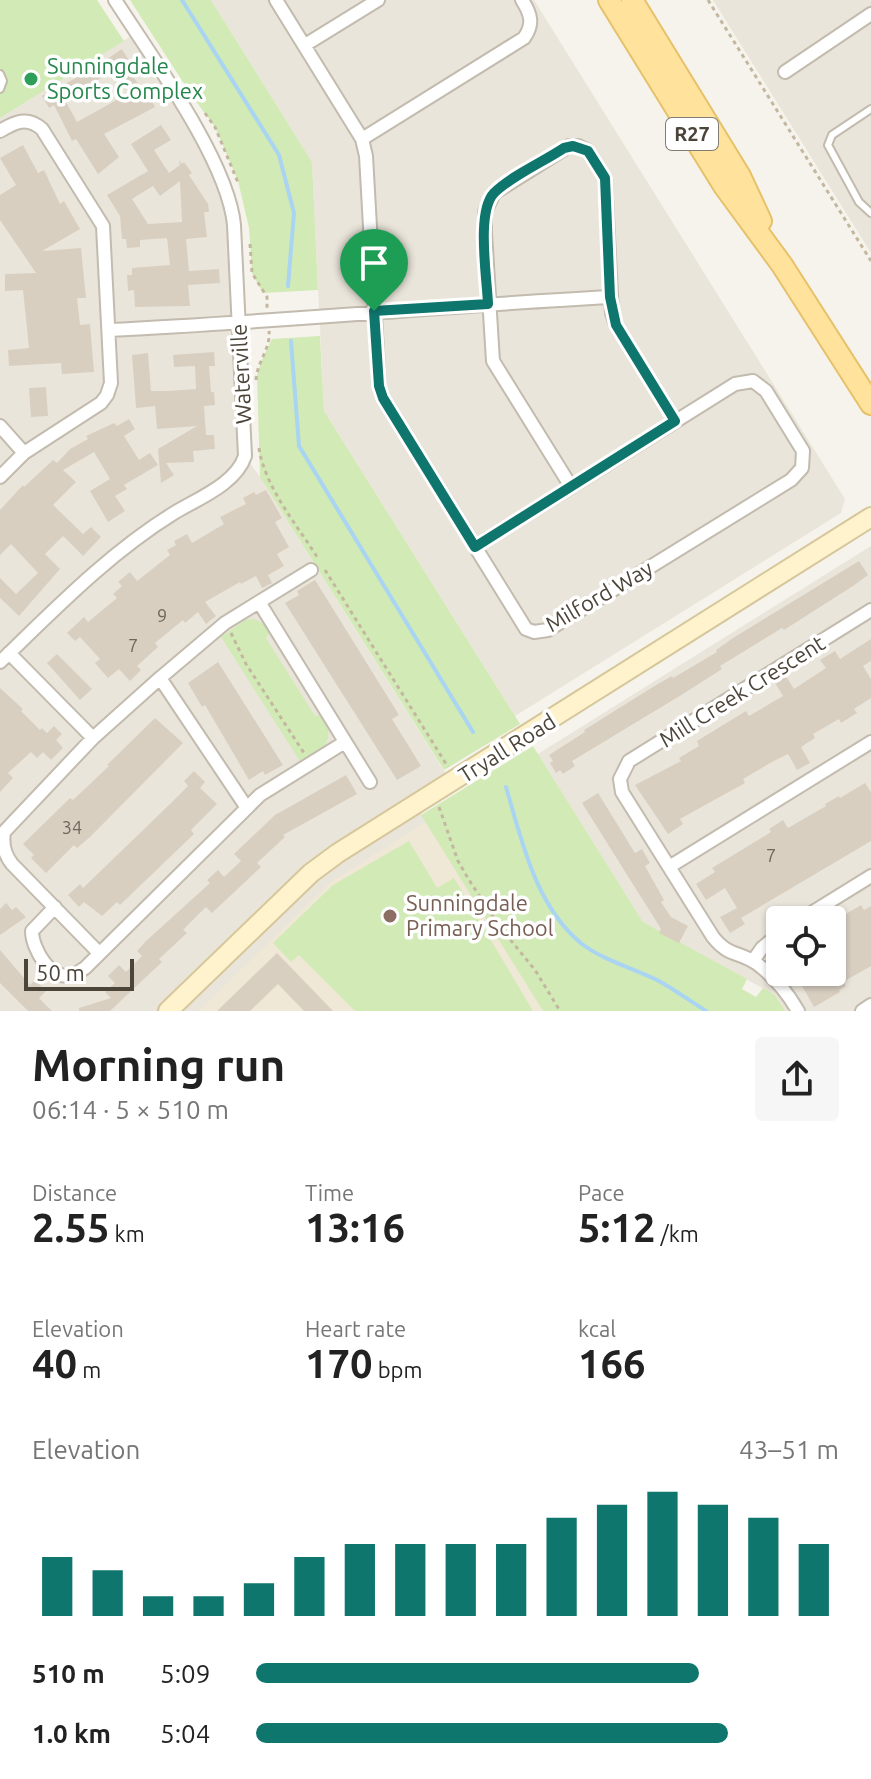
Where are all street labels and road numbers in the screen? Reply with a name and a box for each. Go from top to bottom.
road number: R27 [666,118,718,150]
street label: Waterville [225,323,256,425]
street label: Milford Way [541,555,657,636]
street label: Mill Creek Crescent [654,629,829,752]
street label: Tryall Road [454,708,560,787]

